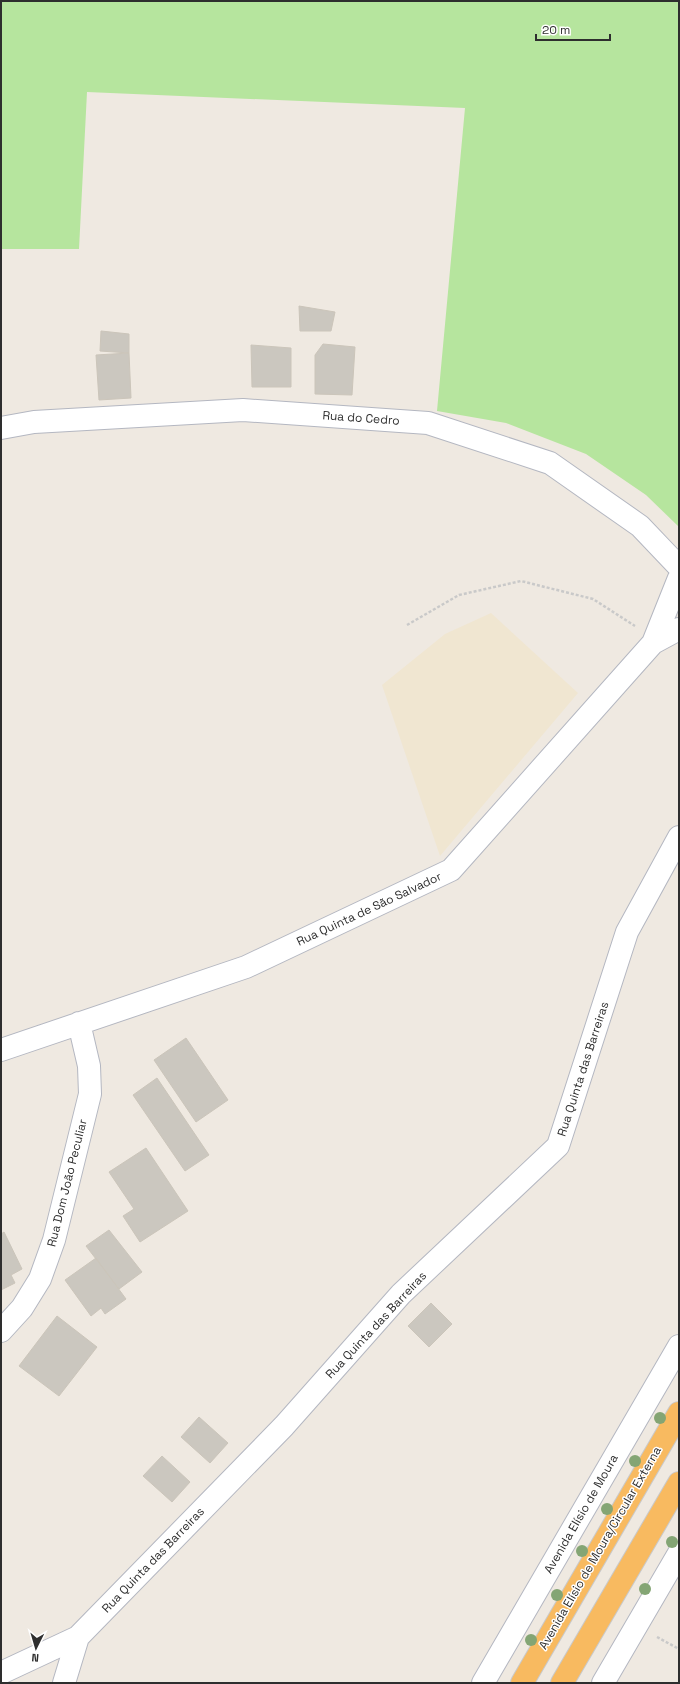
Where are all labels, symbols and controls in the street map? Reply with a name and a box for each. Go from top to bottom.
scale bar [536,16,610,42]
text: 20 m [542,22,570,38]
street label: Rua do Cedro [322,407,400,429]
street label: Rua Quinta de São Salvador [294,868,445,950]
street label: Rua Quinta das Barreiras [554,999,612,1139]
street label: Rua Dom João Peculiar [43,1117,91,1249]
street label: Rua Quinta das Barreiras [322,1268,430,1382]
street label: Avenida Elísio de Moura/Circular Externa [535,1444,665,1652]
street label: Avenida Elísio de Moura [540,1451,622,1577]
street label: Rua Quinta das Barreiras [98,1504,208,1616]
north arrow [16,1628,56,1668]
text: N [31,1651,39,1665]

